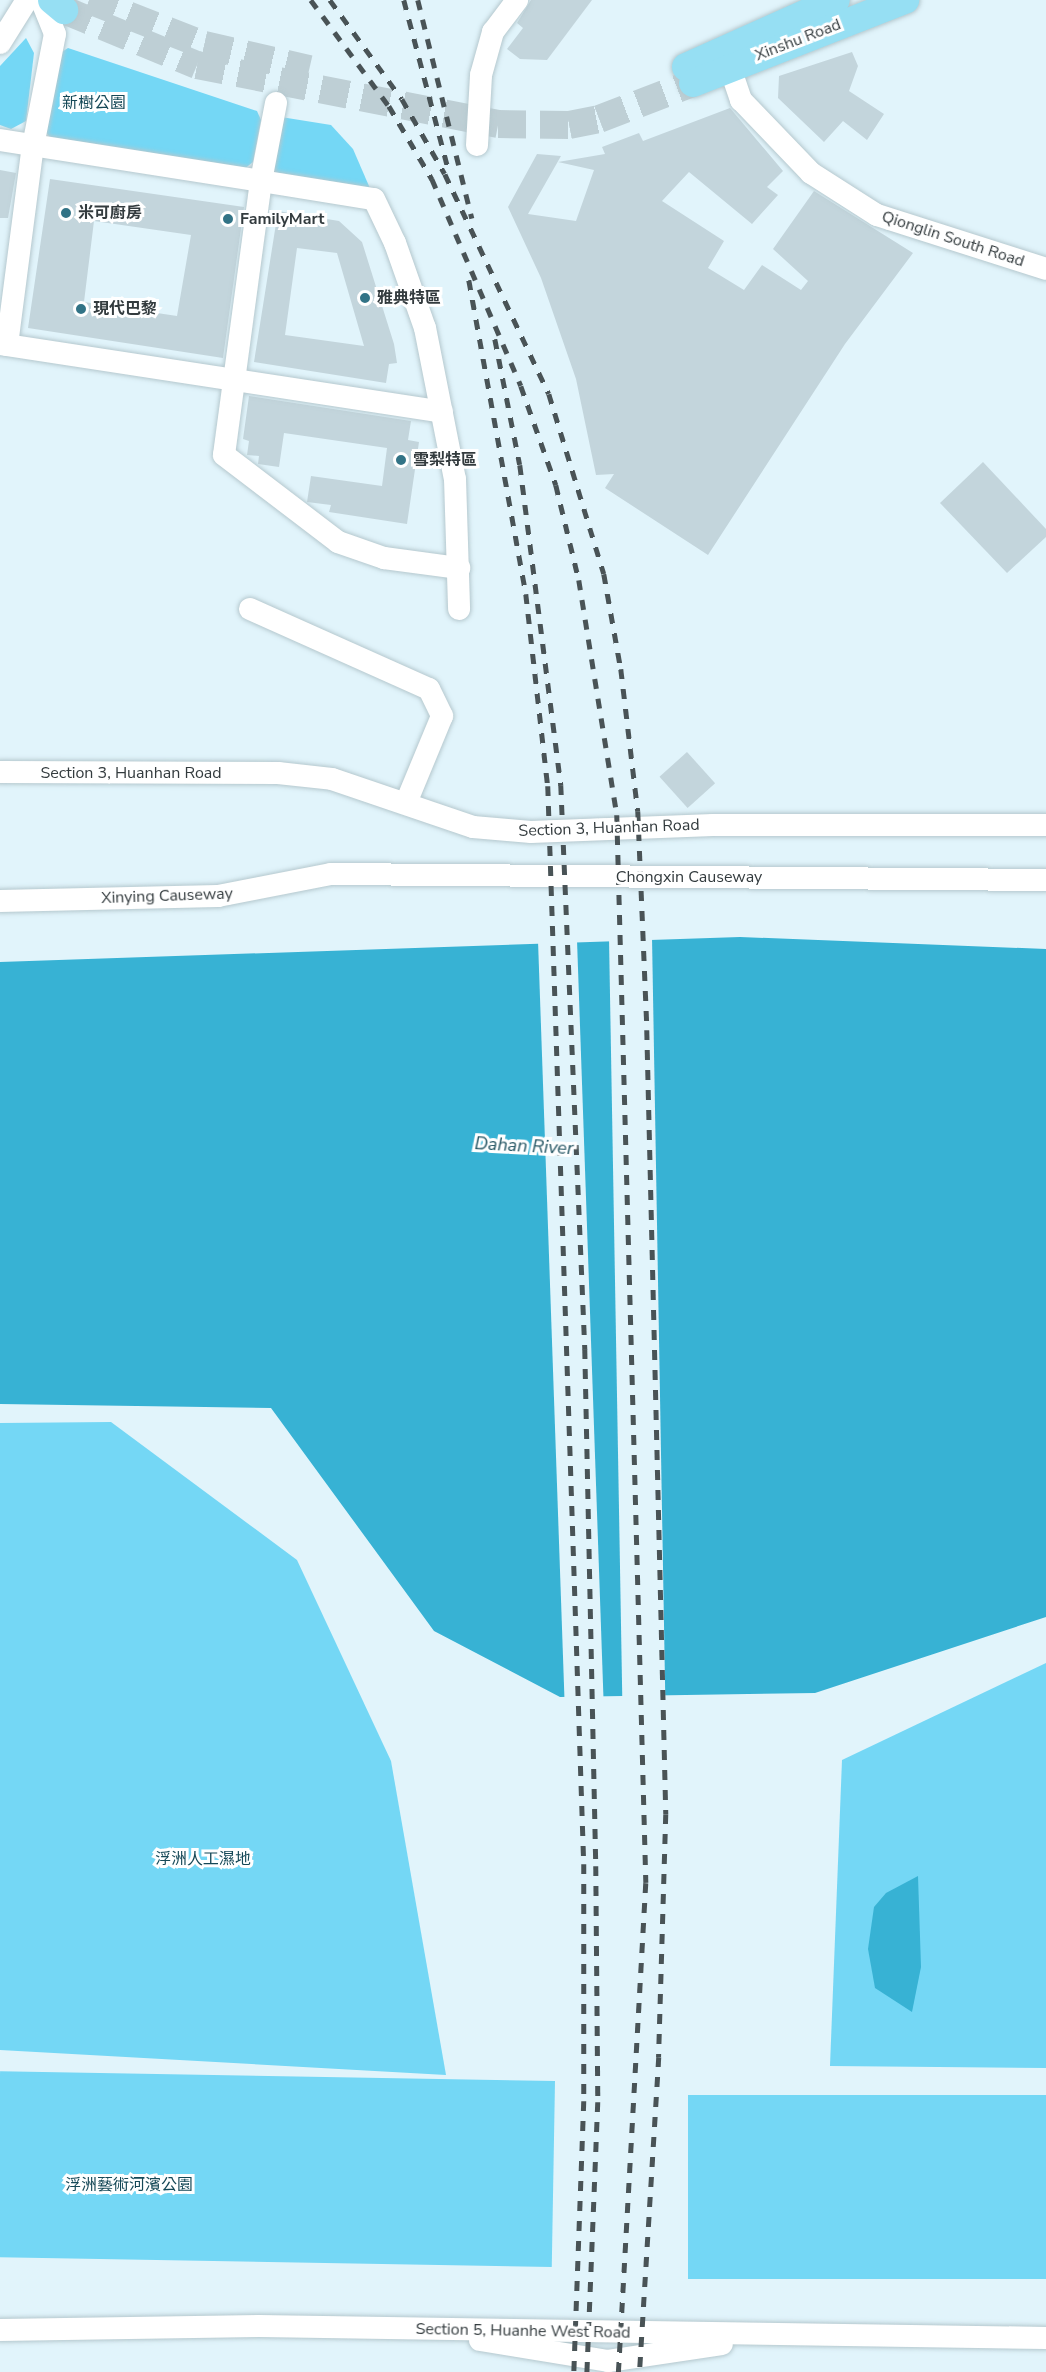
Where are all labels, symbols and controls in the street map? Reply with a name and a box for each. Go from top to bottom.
street label: Xinshu Road [752,15,844,65]
park label: 新樹公園 [62,93,126,113]
place label: 米可廚房 [78,203,142,223]
marker: 米可廚房 [59,206,73,220]
street label: Qionglin South Road [879,207,1027,271]
place label: FamilyMart [240,209,324,229]
marker: FamilyMart [221,212,235,226]
place label: 雅典特區 [377,288,441,308]
marker: 雅典特區 [358,291,372,305]
place label: 現代巴黎 [93,299,157,319]
marker: 現代巴黎 [74,302,88,316]
place label: 雪梨特區 [413,450,477,470]
marker: 雪梨特區 [394,453,408,467]
street label: Section 3, Huanhan Road [40,763,222,783]
street label: Section 3, Huanhan Road [518,815,700,841]
street label: Chongxin Causeway [616,867,762,887]
street label: Xinying Causeway [101,884,233,908]
water label: Dahan River [474,1133,574,1159]
park label: 浮洲人工濕地 [155,1849,251,1869]
park label: 浮洲藝術河濱公園 [65,2175,193,2195]
street label: Section 5, Huanhe West Road [415,2320,631,2342]

